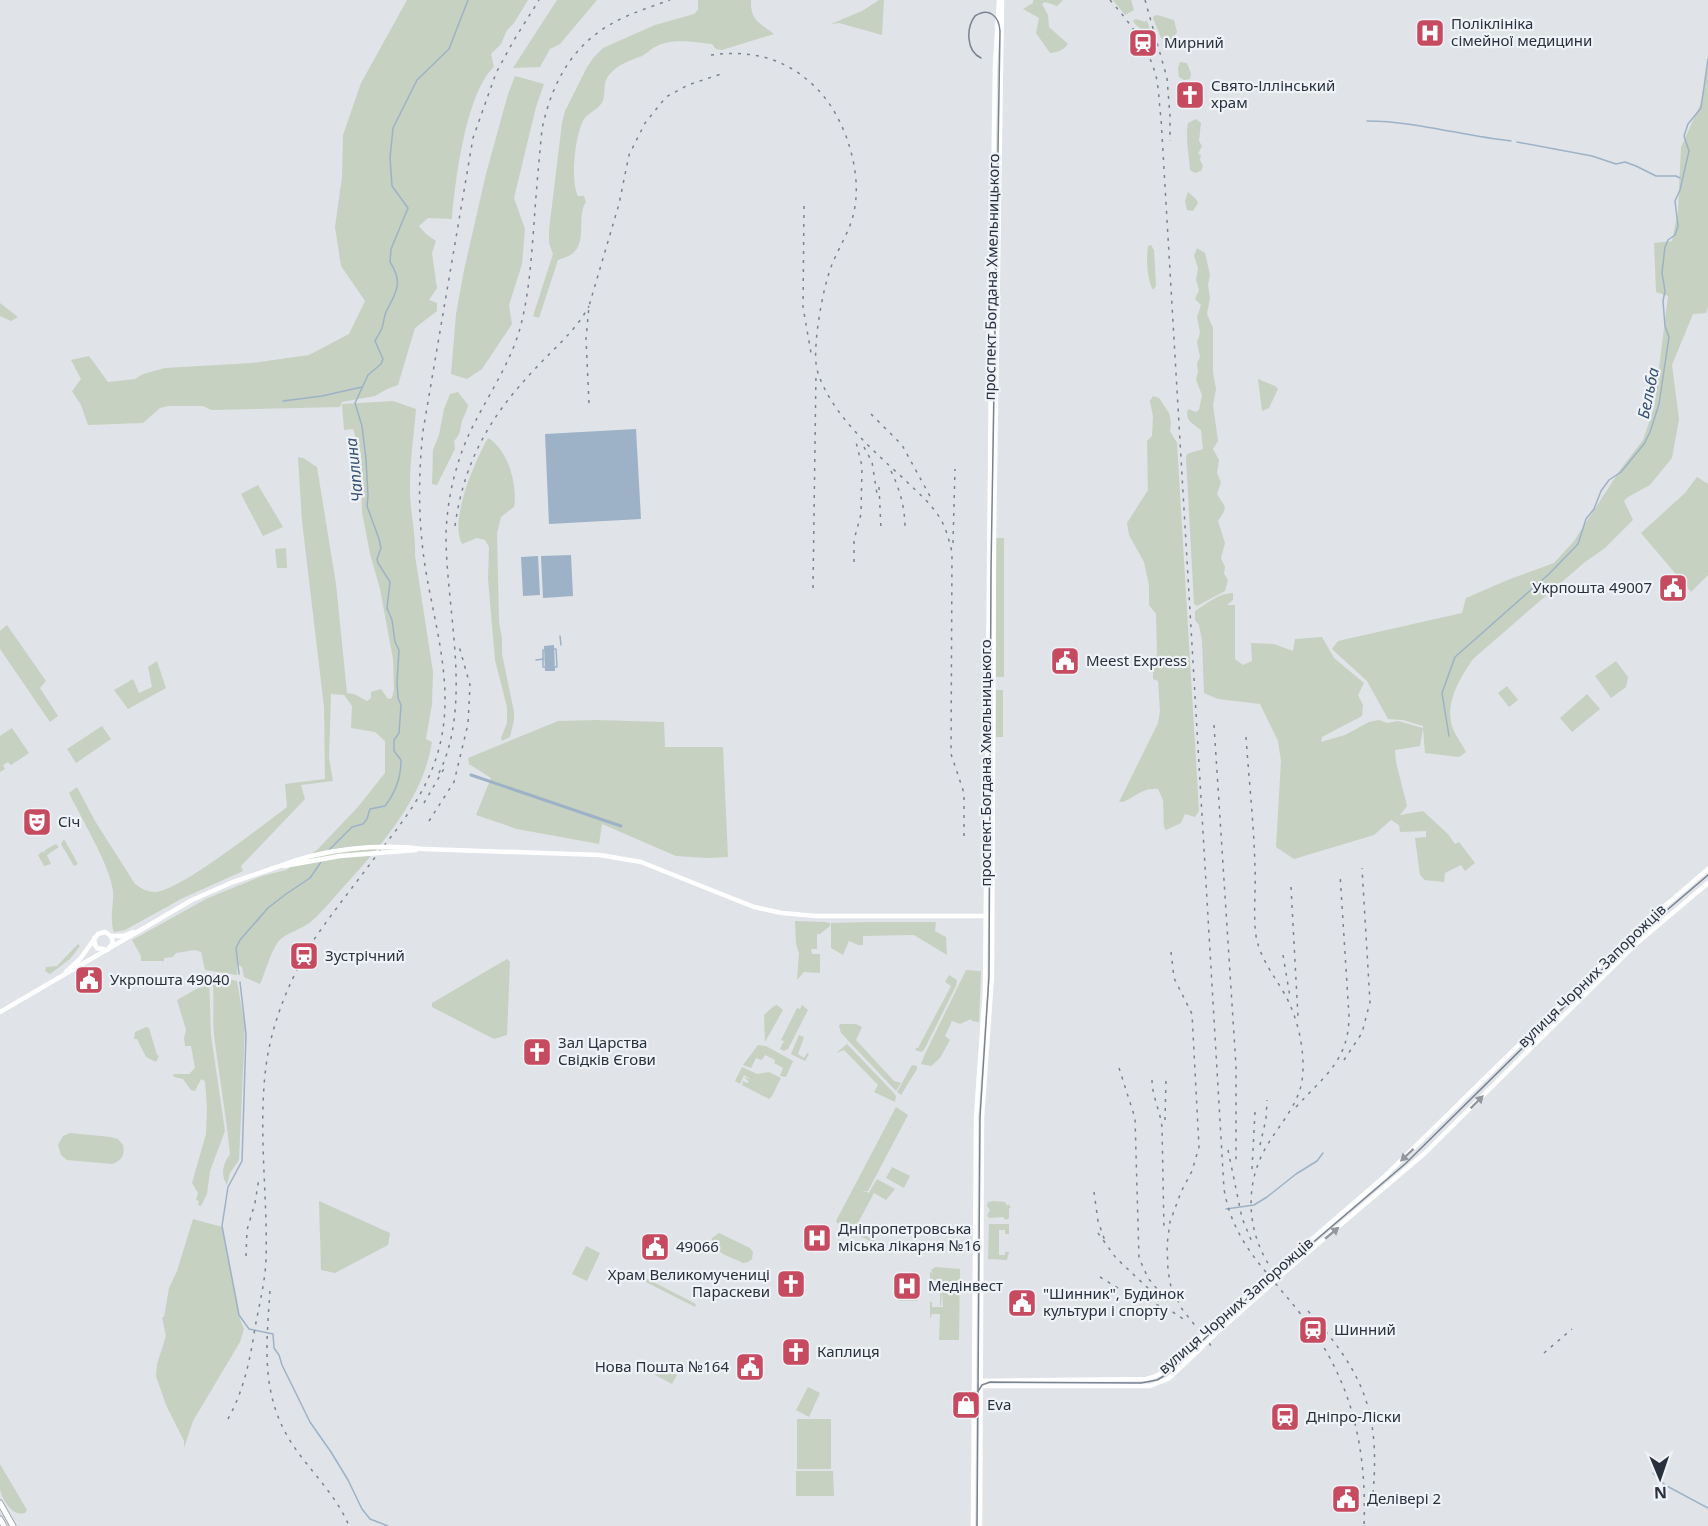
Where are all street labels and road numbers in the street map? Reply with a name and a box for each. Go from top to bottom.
street label: проспект Богдана Хмельницького [979,153,1003,401]
street label: проспект Богдана Хмельницького [975,639,995,887]
street label: вулиця Чорних Запорожців [1513,899,1670,1052]
street label: вулиця Чорних Запорожців [1154,1232,1317,1378]

